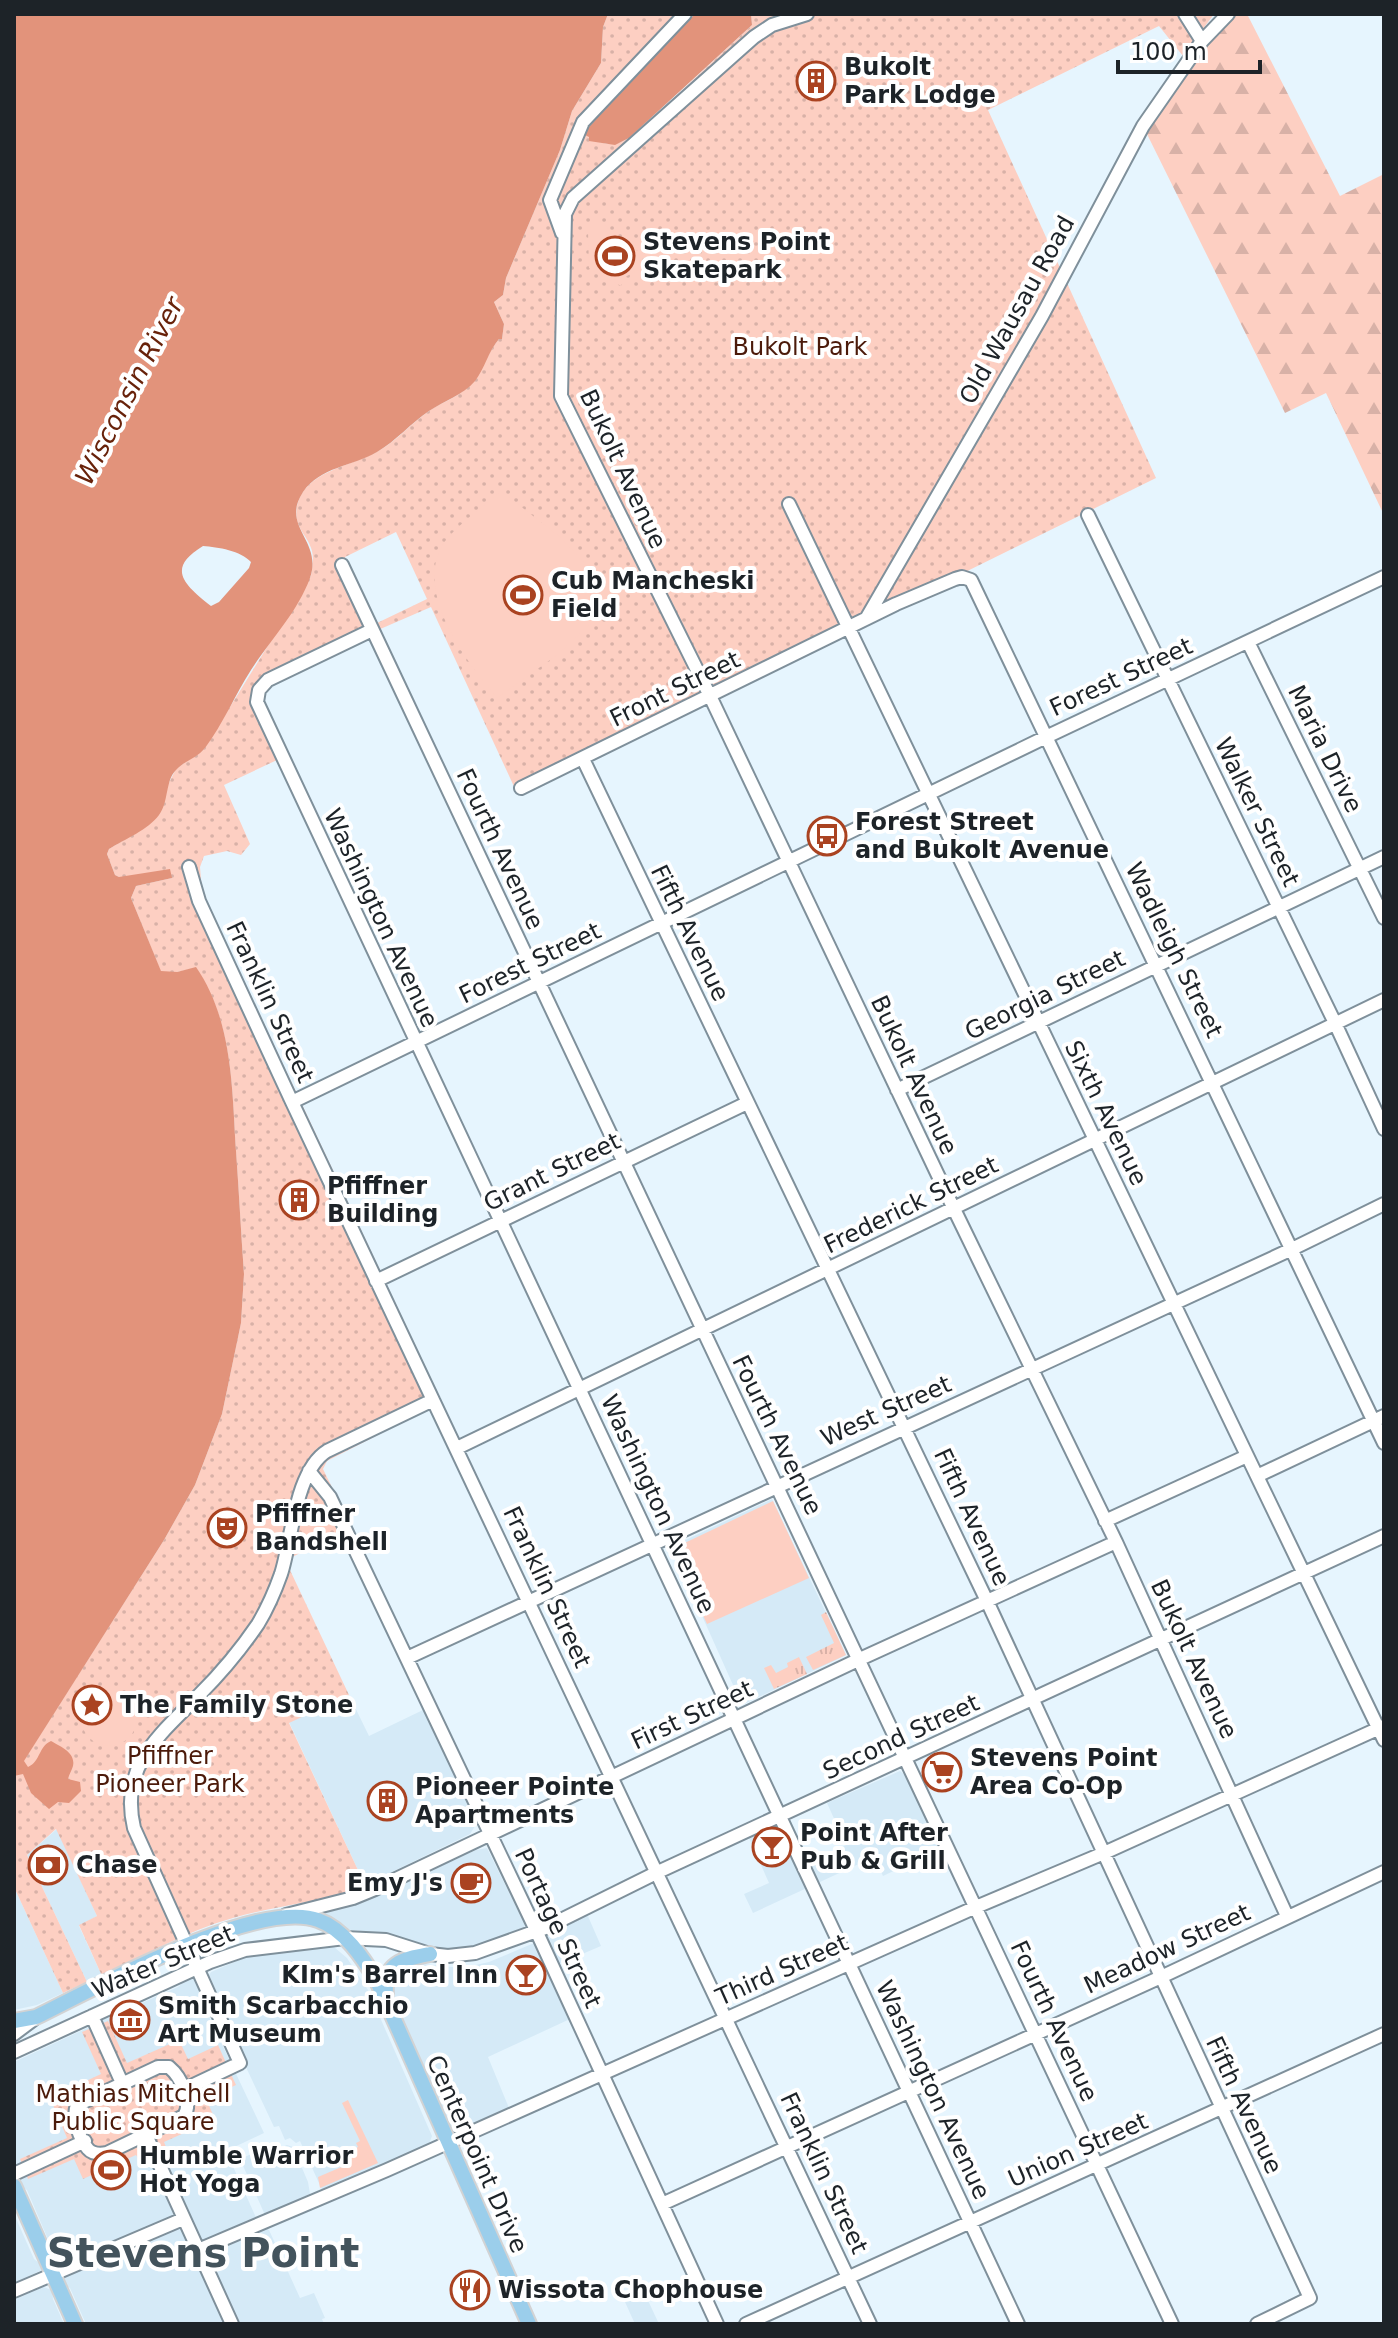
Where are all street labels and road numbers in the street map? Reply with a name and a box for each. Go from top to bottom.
street label: Old Wausau Road [954,211,1080,409]
street label: Bukolt Avenue [574,385,672,553]
street label: Forest Street [1045,632,1197,722]
street label: Front Street [605,645,745,733]
street label: Maria Drive [1282,681,1368,817]
street label: Walker Street [1209,733,1305,891]
street label: Fourth Avenue [451,764,549,934]
street label: Washington Avenue [318,804,444,1032]
street label: Wadleigh Street [1119,858,1229,1042]
street label: Fifth Avenue [645,860,735,1006]
street label: Franklin Street [220,917,320,1087]
street label: Forest Street [455,917,605,1009]
street label: Georgia Street [960,944,1130,1046]
street label: Bukolt Avenue [865,991,963,1159]
street label: Sixth Avenue [1059,1036,1153,1190]
street label: Grant Street [479,1127,625,1217]
street label: Frederick Street [819,1151,1003,1259]
street label: Fourth Avenue [726,1351,828,1519]
street label: West Street [817,1370,955,1452]
street label: Washington Avenue [595,1390,721,1618]
street label: Fifth Avenue [928,1444,1016,1590]
street label: Franklin Street [497,1502,597,1672]
street label: Bukolt Avenue [1145,1575,1243,1743]
street label: First Street [627,1675,757,1755]
street label: Second Street [819,1689,983,1785]
street label: Portage Street [509,1844,607,2012]
street label: Meadow Street [1079,1898,1255,2000]
street label: Water Street [88,1920,238,2004]
street label: Third Street [711,1928,852,2012]
street label: Fourth Avenue [1005,1936,1103,2106]
street label: Washington Avenue [870,1976,996,2204]
street label: Fifth Avenue [1200,2032,1288,2178]
street label: Centerpoint Drive [421,2051,533,2257]
street label: Franklin Street [774,2088,874,2258]
street label: Union Street [1004,2107,1152,2193]

